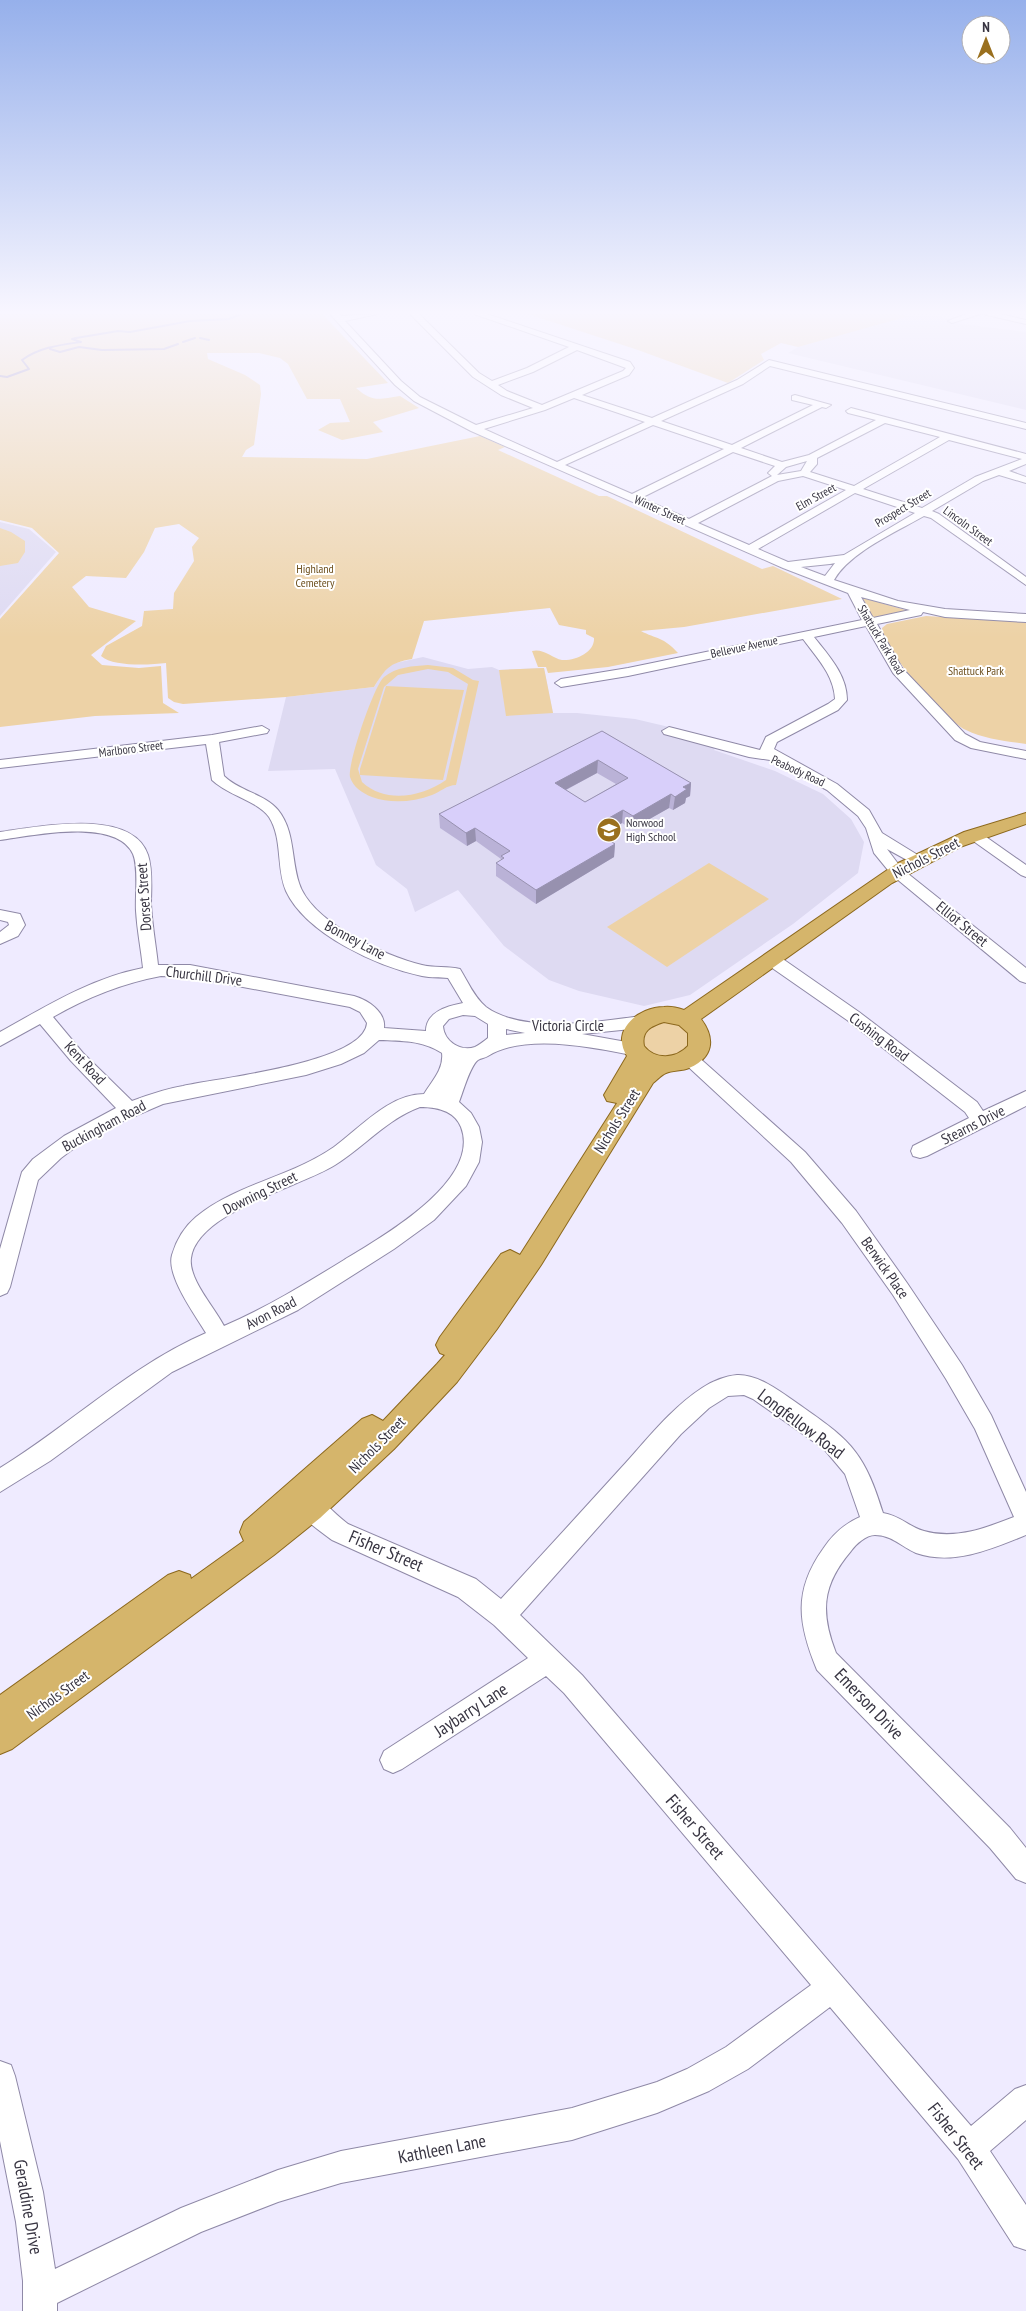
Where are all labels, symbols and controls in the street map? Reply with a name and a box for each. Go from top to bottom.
north arrow [961,15,1011,65]
text: N [982,18,990,36]
street label: Elm Street [793,479,839,514]
street label: Prospect Street [872,485,934,530]
street label: Winter Street [632,492,689,528]
street label: Lincoln Street [941,503,997,549]
park label: Highland Cemetery [296,561,335,590]
street label: Shattuck Park Road [855,602,908,677]
street label: Bellevue Avenue [709,632,779,661]
park label: Shattuck Park [948,663,1004,678]
street label: Marlboro Street [98,737,165,760]
street label: Peabody Road [769,752,827,790]
place label: Norwood High School [626,815,676,844]
school or university icon: Norwood High School [596,817,622,843]
street label: Nichols Street [889,833,962,882]
street label: Dorset Street [132,862,155,932]
street label: Elliot Street [932,897,992,950]
street label: Bonney Lane [322,916,389,963]
street label: Churchill Drive [165,961,243,990]
street label: Cushing Road [846,1008,913,1065]
street label: Victoria Circle [531,1016,604,1035]
street label: Kent Road [61,1037,110,1088]
street label: Nichols Street [589,1085,644,1157]
street label: Buckingham Road [59,1096,149,1156]
street label: Stearns Drive [938,1100,1008,1149]
street label: Downing Street [220,1166,300,1219]
street label: Berwick Place [857,1233,914,1302]
street label: Avon Road [242,1292,299,1333]
street label: Longfellow Road [753,1383,849,1464]
street label: Nichols Street [344,1412,409,1477]
street label: Fisher Street [345,1525,427,1577]
street label: Emerson Drive [830,1663,909,1744]
street label: Nichols Street [23,1666,93,1724]
street label: Jaybarry Lane [429,1677,512,1742]
street label: Fisher Street [661,1789,730,1864]
street label: Fisher Street [923,2098,990,2174]
street label: Kathleen Lane [396,2129,488,2168]
street label: Geraldine Drive [9,2158,48,2256]

